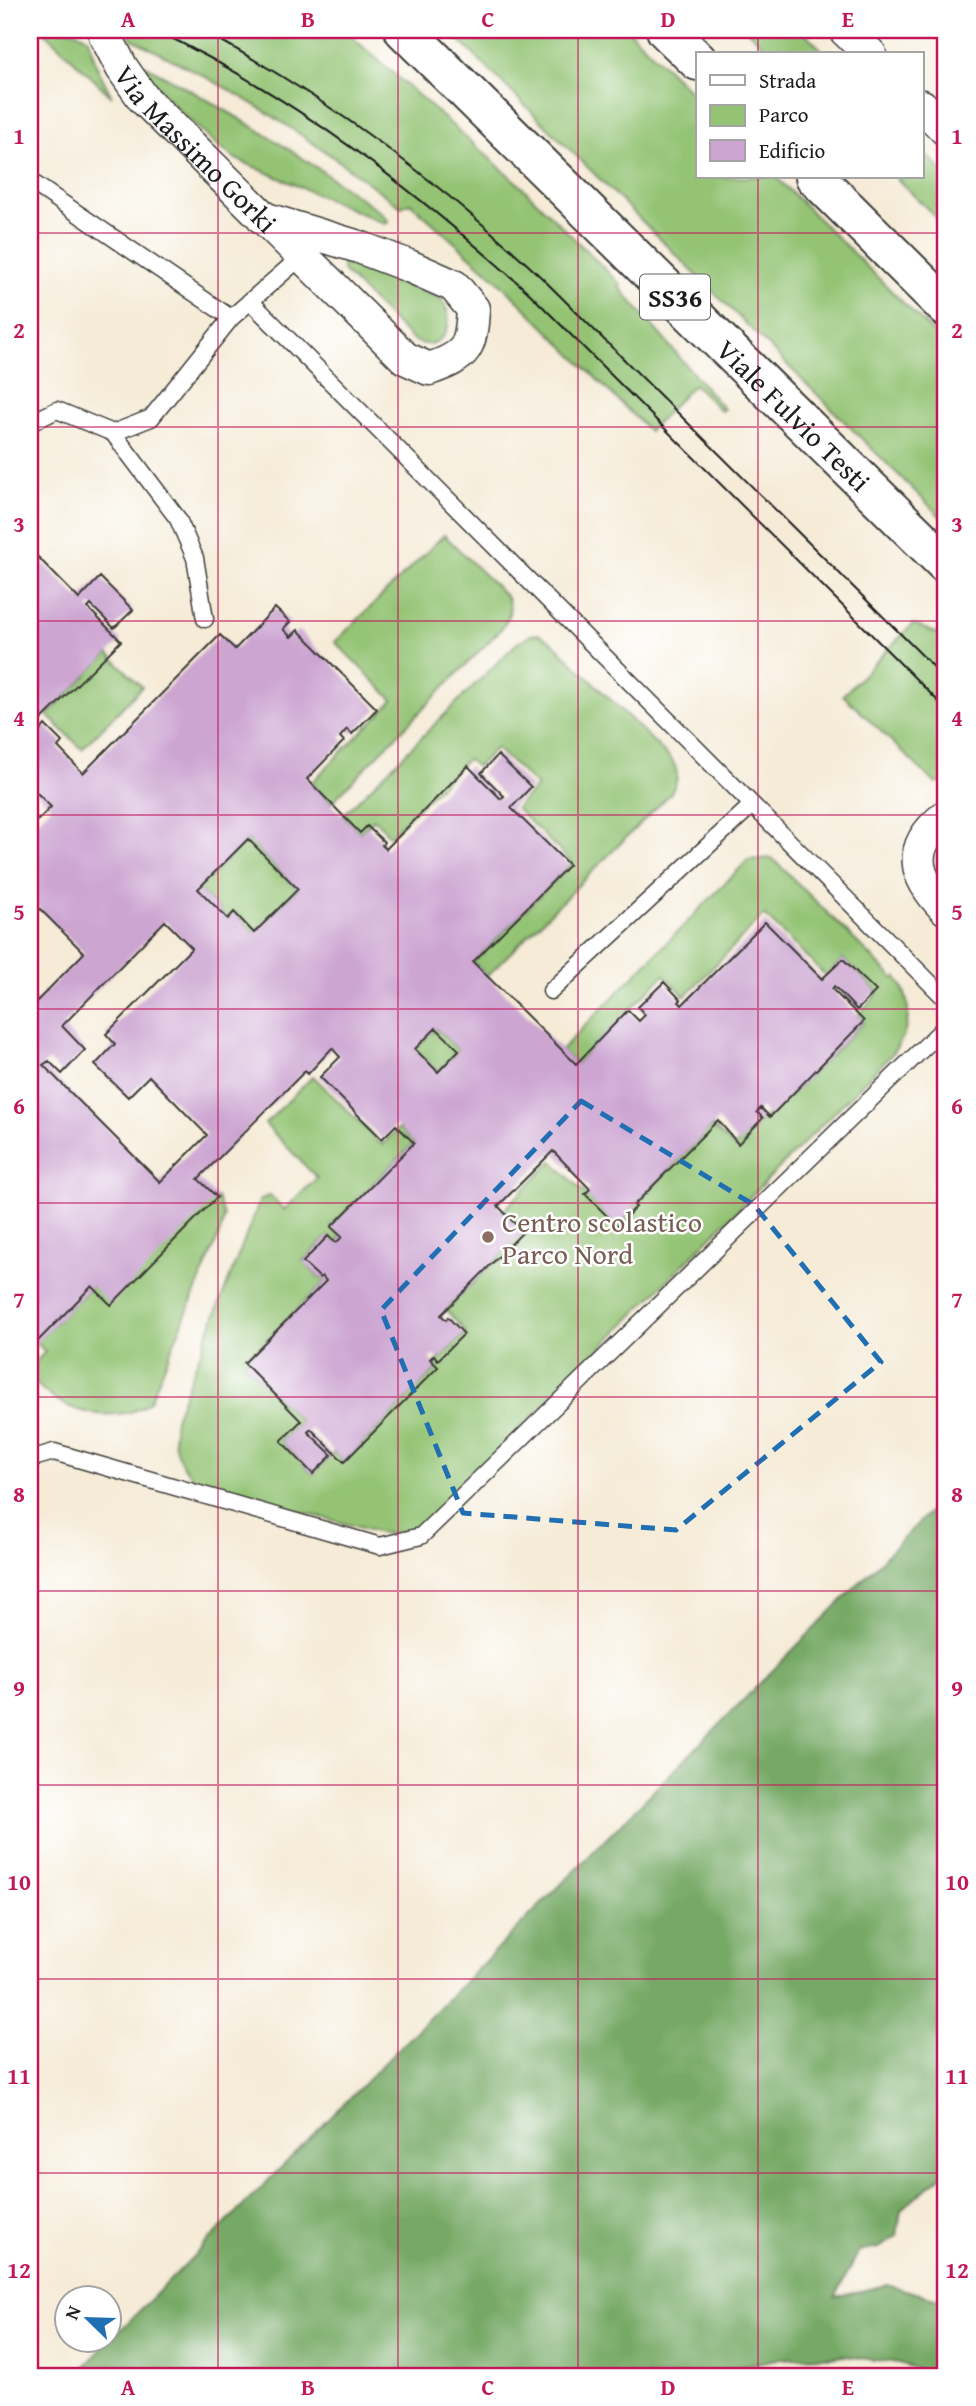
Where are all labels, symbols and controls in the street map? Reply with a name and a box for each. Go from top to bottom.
text: A [121,2,136,35]
text: B [301,2,315,35]
text: C [481,2,495,35]
text: D [661,2,676,35]
text: E [842,2,854,35]
legend [696,52,923,178]
street label: Via Massimo Gorki [105,56,287,242]
text: Strada [759,65,816,96]
text: Parco [759,99,809,130]
text: 1 [13,119,25,152]
text: 1 [951,119,963,152]
text: Edificio [759,135,825,166]
road number: SS36 [640,274,710,320]
text: 2 [13,313,25,346]
text: 2 [951,313,963,346]
street label: Viale Fulvio Testi [708,329,881,500]
text: 3 [13,507,25,540]
text: 3 [951,507,963,540]
text: 4 [13,701,25,734]
text: 4 [951,701,963,734]
text: 5 [13,895,25,928]
text: 5 [951,895,963,928]
text: 6 [13,1089,25,1122]
text: 6 [951,1089,963,1122]
place label: Centro scolastico Parco Nord [502,1201,702,1274]
marker: Centro scolastico Parco Nord [480,1229,496,1245]
text: 7 [13,1283,25,1316]
text: 7 [951,1283,963,1316]
text: 8 [13,1477,25,1510]
text: 8 [951,1477,963,1510]
text: 9 [13,1671,25,1704]
text: 9 [951,1671,963,1704]
text: 10 [7,1865,31,1898]
text: 10 [945,1865,969,1898]
text: 11 [7,2059,31,2092]
text: 11 [945,2059,969,2092]
text: 12 [7,2253,31,2286]
text: 12 [945,2253,969,2286]
north arrow [52,2284,122,2354]
text: N [57,2301,88,2324]
text: A [121,2370,136,2403]
text: B [301,2370,315,2403]
text: C [481,2370,495,2403]
text: D [661,2370,676,2403]
text: E [842,2370,854,2403]

